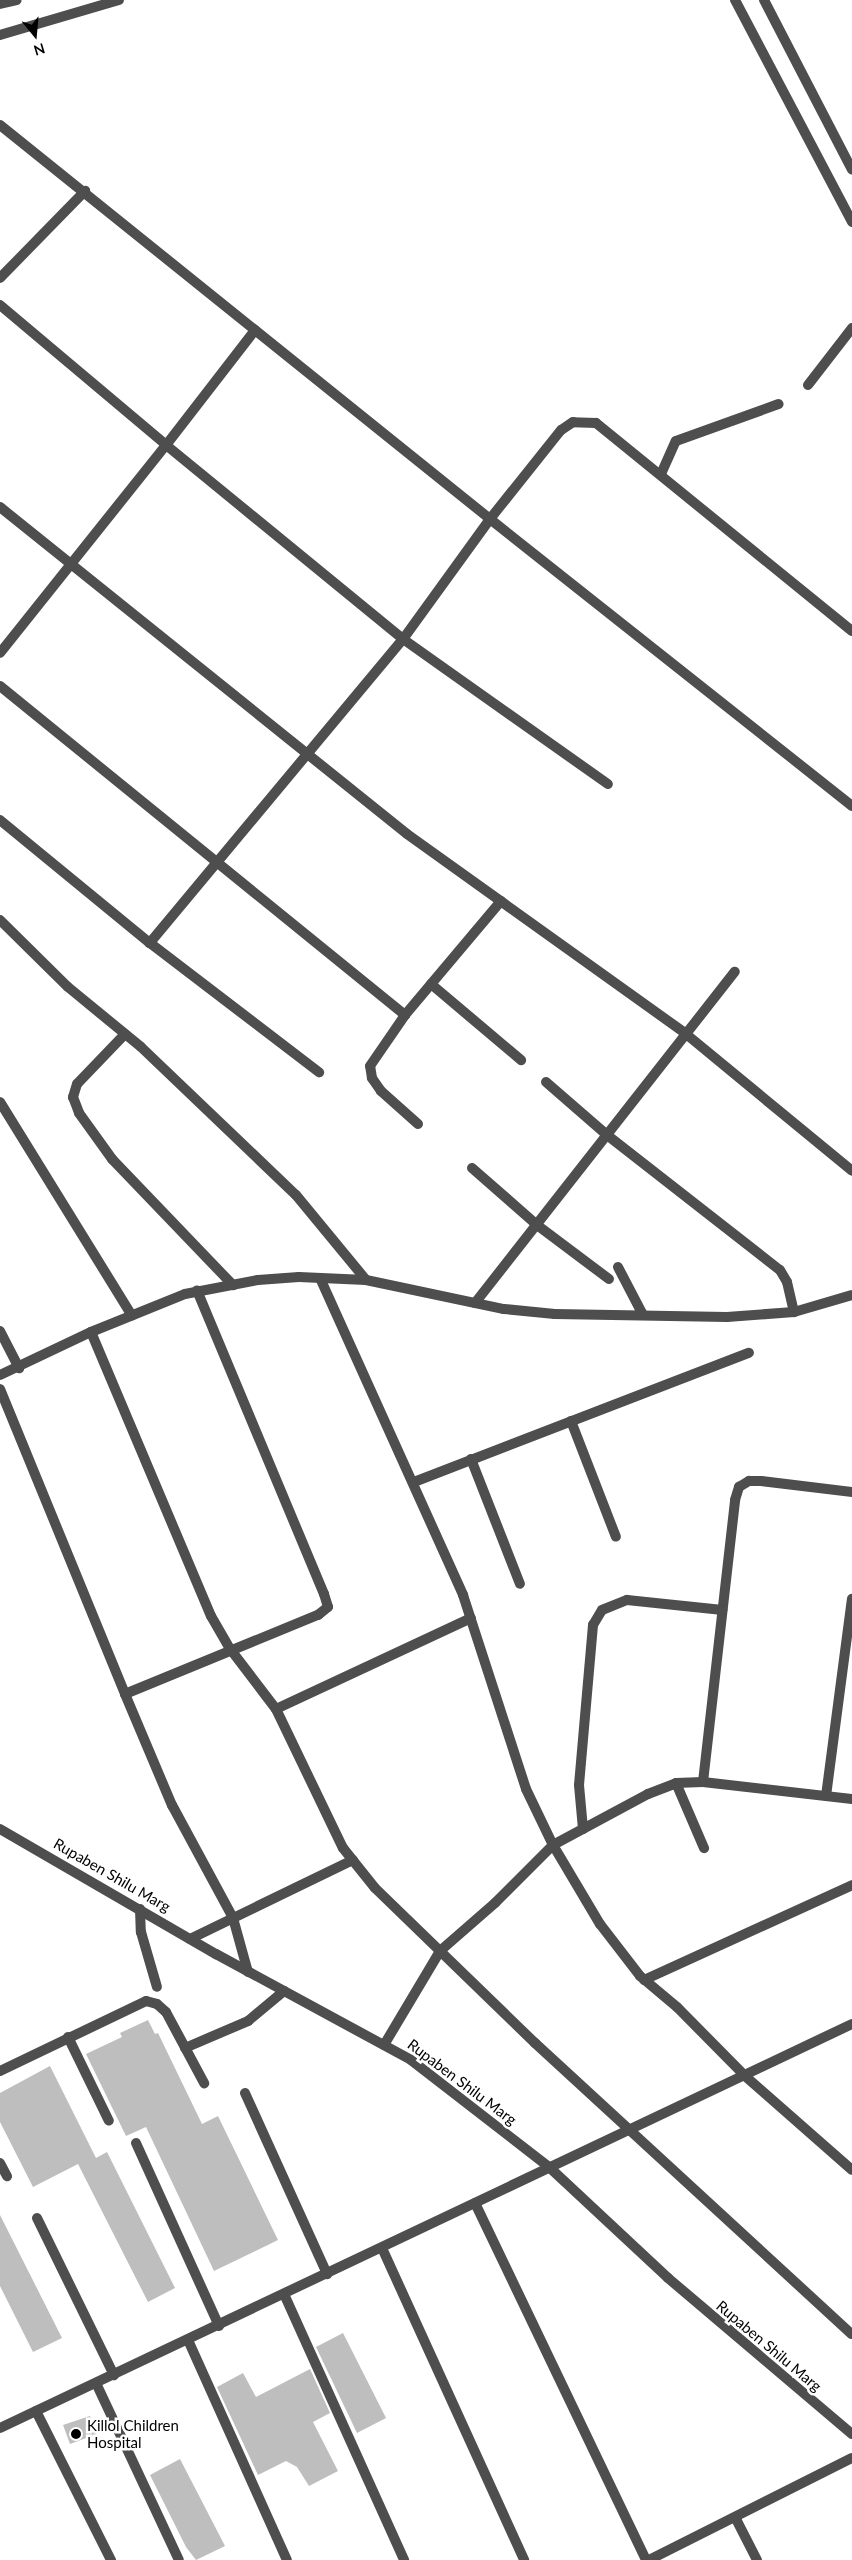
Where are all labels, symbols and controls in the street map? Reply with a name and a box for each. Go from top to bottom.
north arrow [10,10,60,60]
text: N [32,40,47,60]
street label: Rupaben Shilu Marg [50,1834,174,1916]
street label: Rupaben Shilu Marg [404,2035,520,2129]
street label: Rupaben Shilu Marg [713,2297,825,2395]
place label: Killol Children Hospital [87,2416,179,2451]
marker: Killol Children Hospital [69,2427,83,2441]

